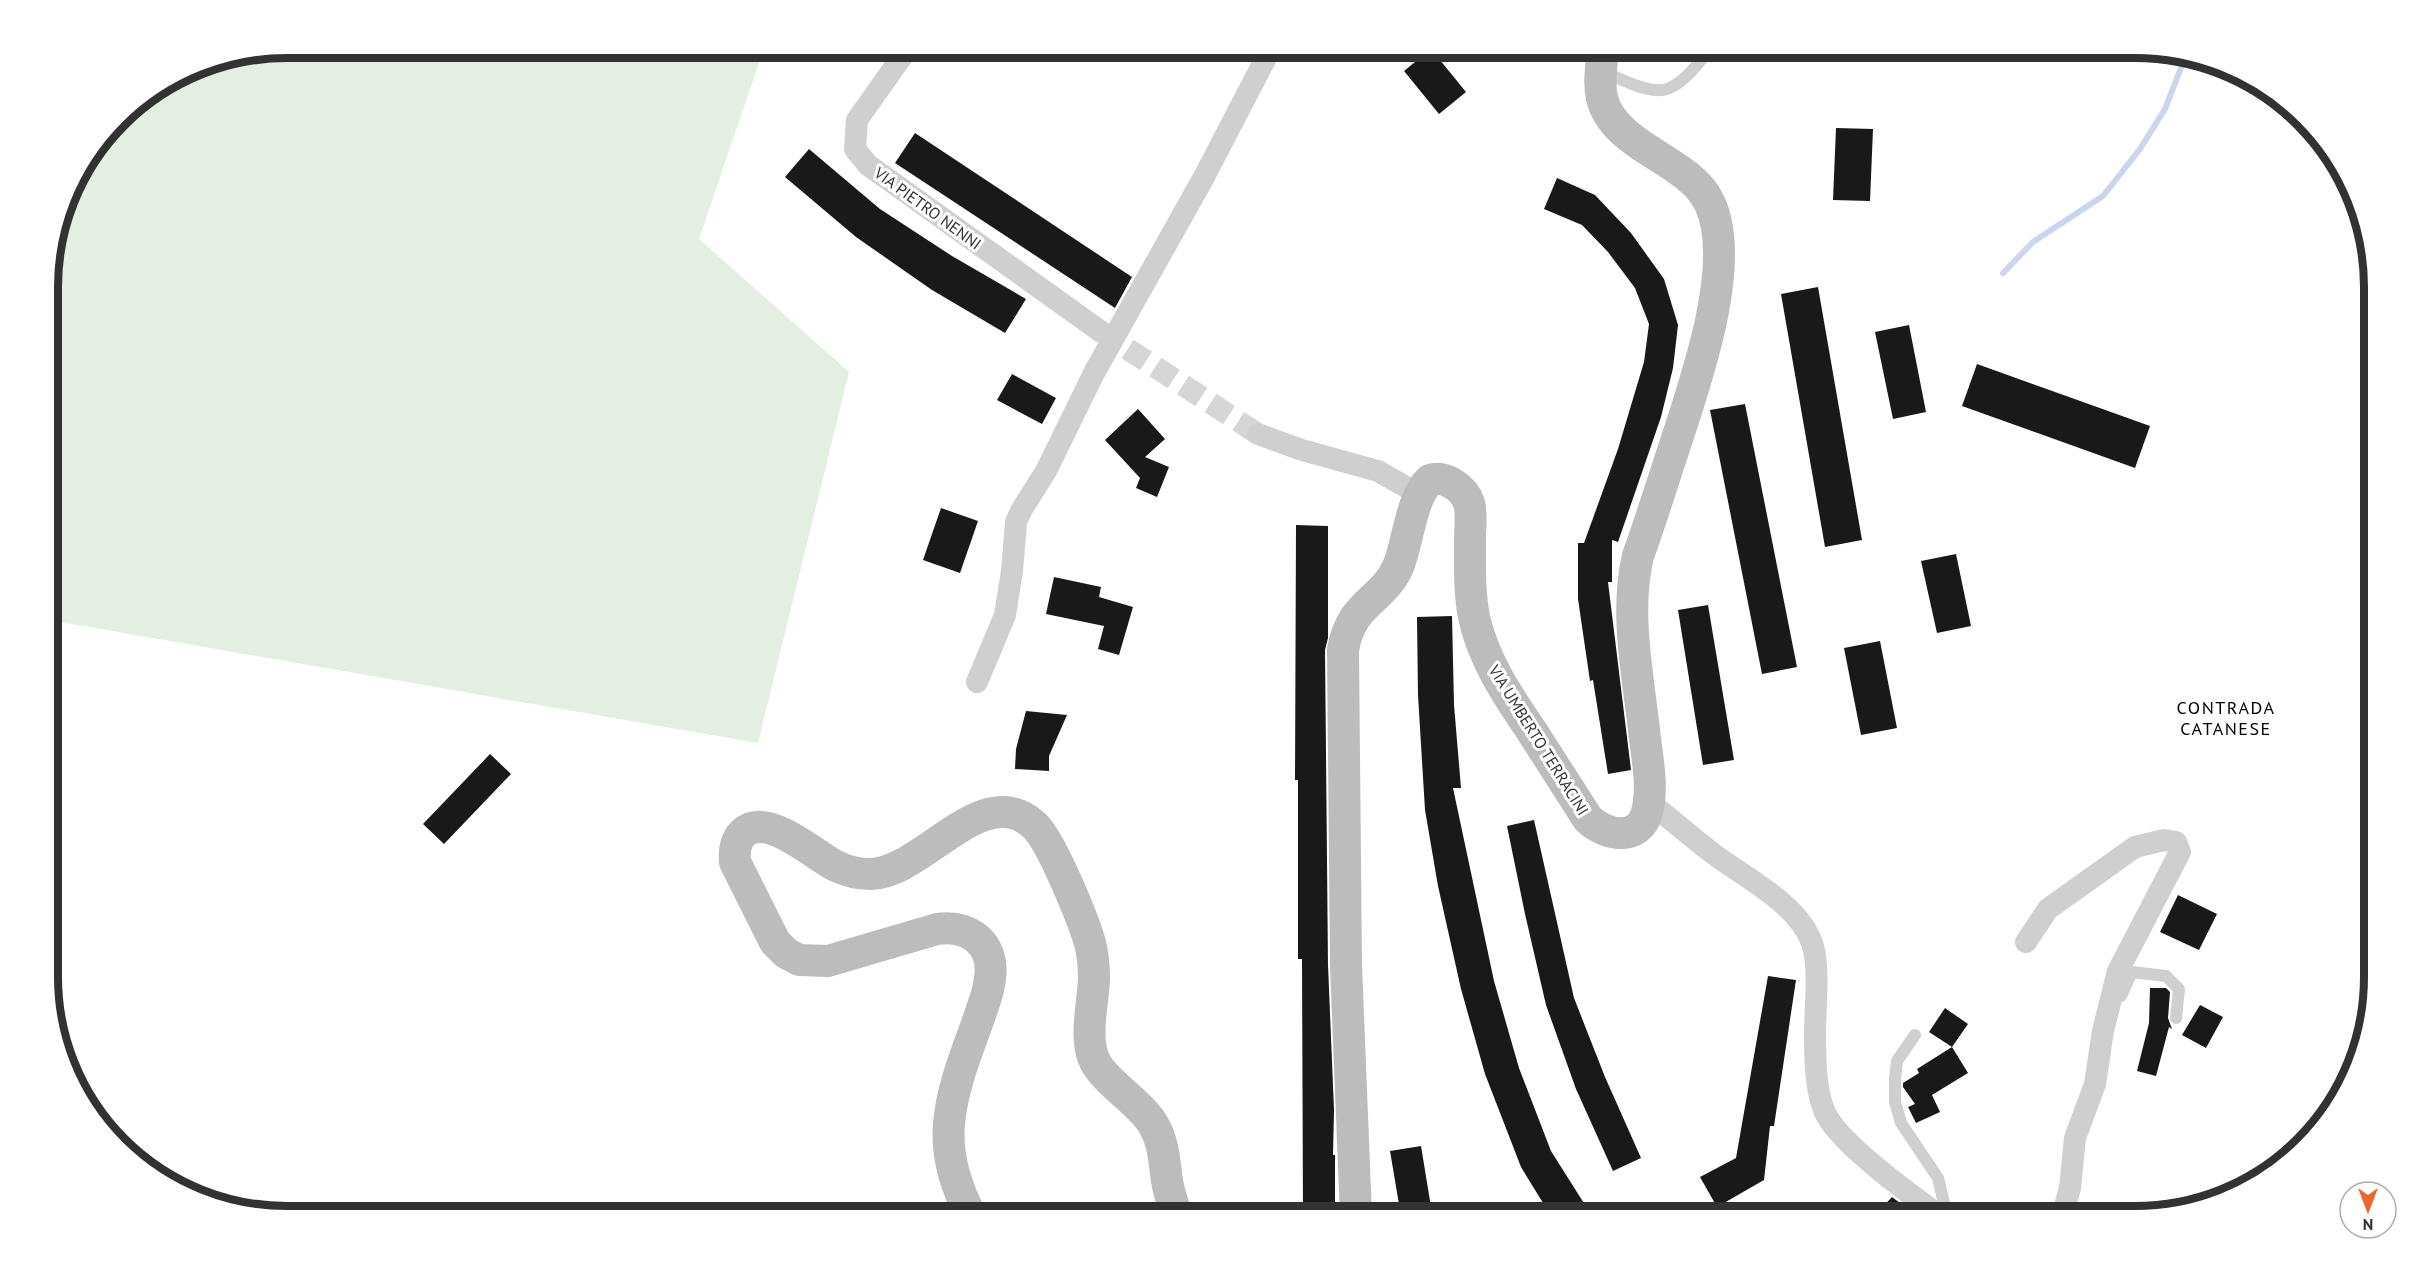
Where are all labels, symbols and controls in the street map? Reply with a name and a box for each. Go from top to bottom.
street label: VIA PIETRO NENNI [870,162,985,254]
street label: VIA UMBERTO TERRACINI [1484,660,1593,819]
district label: CONTRADA CATANESE [2177,696,2275,740]
north arrow [2338,1180,2398,1240]
text: N [2363,1215,2373,1235]

